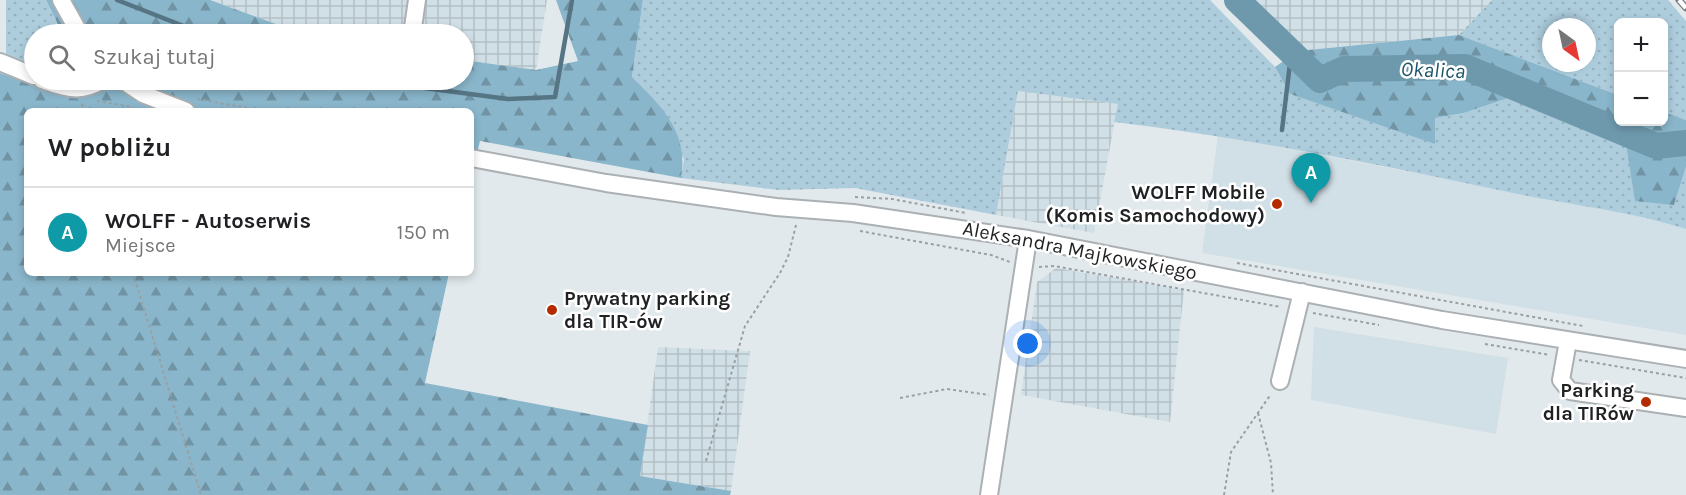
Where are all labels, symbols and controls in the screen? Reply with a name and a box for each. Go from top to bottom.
north arrow [1542,18,1596,72]
map controls [1614,18,1668,126]
button: + [1614,18,1668,72]
search box [24,24,474,90]
icon: search [45,41,78,74]
text: Szukaj tutaj [93,44,216,70]
water label: Okalica [1400,57,1466,83]
button: − [1614,72,1668,126]
text: W pobliżu [48,132,171,163]
pin: A [1292,154,1330,203]
place label: WOLFF Mobile (Komis Samochodowy) [1046,181,1265,227]
marker: WOLFF Mobile (Komis Samochodowy) [1270,197,1284,211]
text: WOLFF - Autoserwis [105,208,311,234]
street label: Aleksandra Majkowskiego [961,216,1199,285]
text: A [61,221,74,244]
text: 150 m [397,221,450,244]
text: Miejsce [105,234,176,257]
place label: Prywatny parking dla TIR-ów [564,287,730,333]
marker: Prywatny parking dla TIR-ów [545,303,559,317]
your location [1013,329,1042,358]
place label: Parking dla TIRów [1543,379,1634,425]
marker: Parking dla TIRów [1639,395,1653,409]

